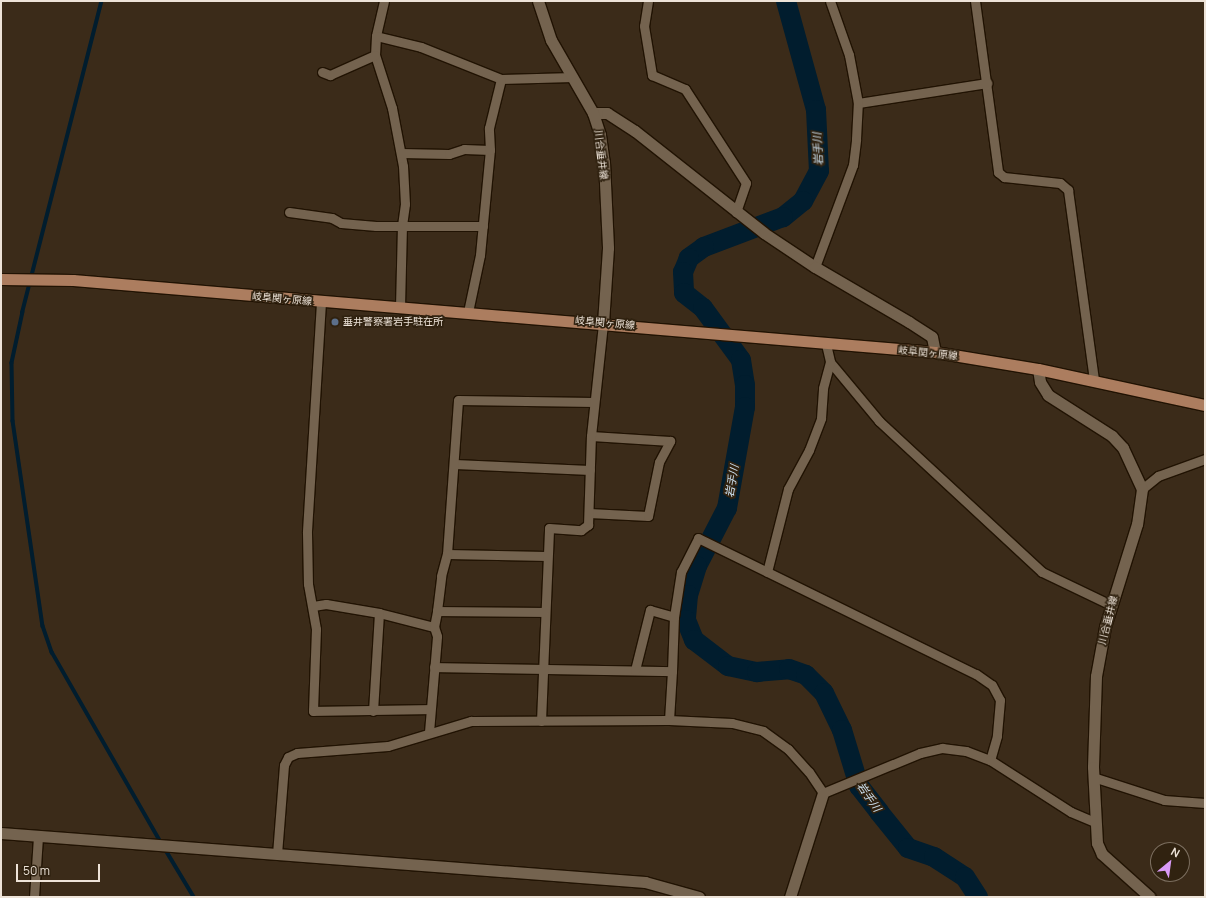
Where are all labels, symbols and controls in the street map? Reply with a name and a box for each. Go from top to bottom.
street label: 川合垂井線 [592,129,610,181]
water label: 岩手川 [811,132,825,166]
street label: 岐阜関ヶ原線 [252,290,312,308]
street label: 岐阜関ヶ原線 [575,314,635,332]
place label: 垂井警察署岩手駐在所 [343,316,443,328]
marker: 垂井警察署岩手駐在所 [330,317,340,327]
street label: 岐阜関ヶ原線 [898,344,958,362]
water label: 岩手川 [723,464,741,498]
street label: 川合垂井線 [1096,594,1120,646]
water label: 岩手川 [854,780,884,814]
north arrow [1150,842,1190,882]
text: N [1168,843,1183,860]
scale bar [18,856,102,882]
text: 50 m [23,862,50,879]

